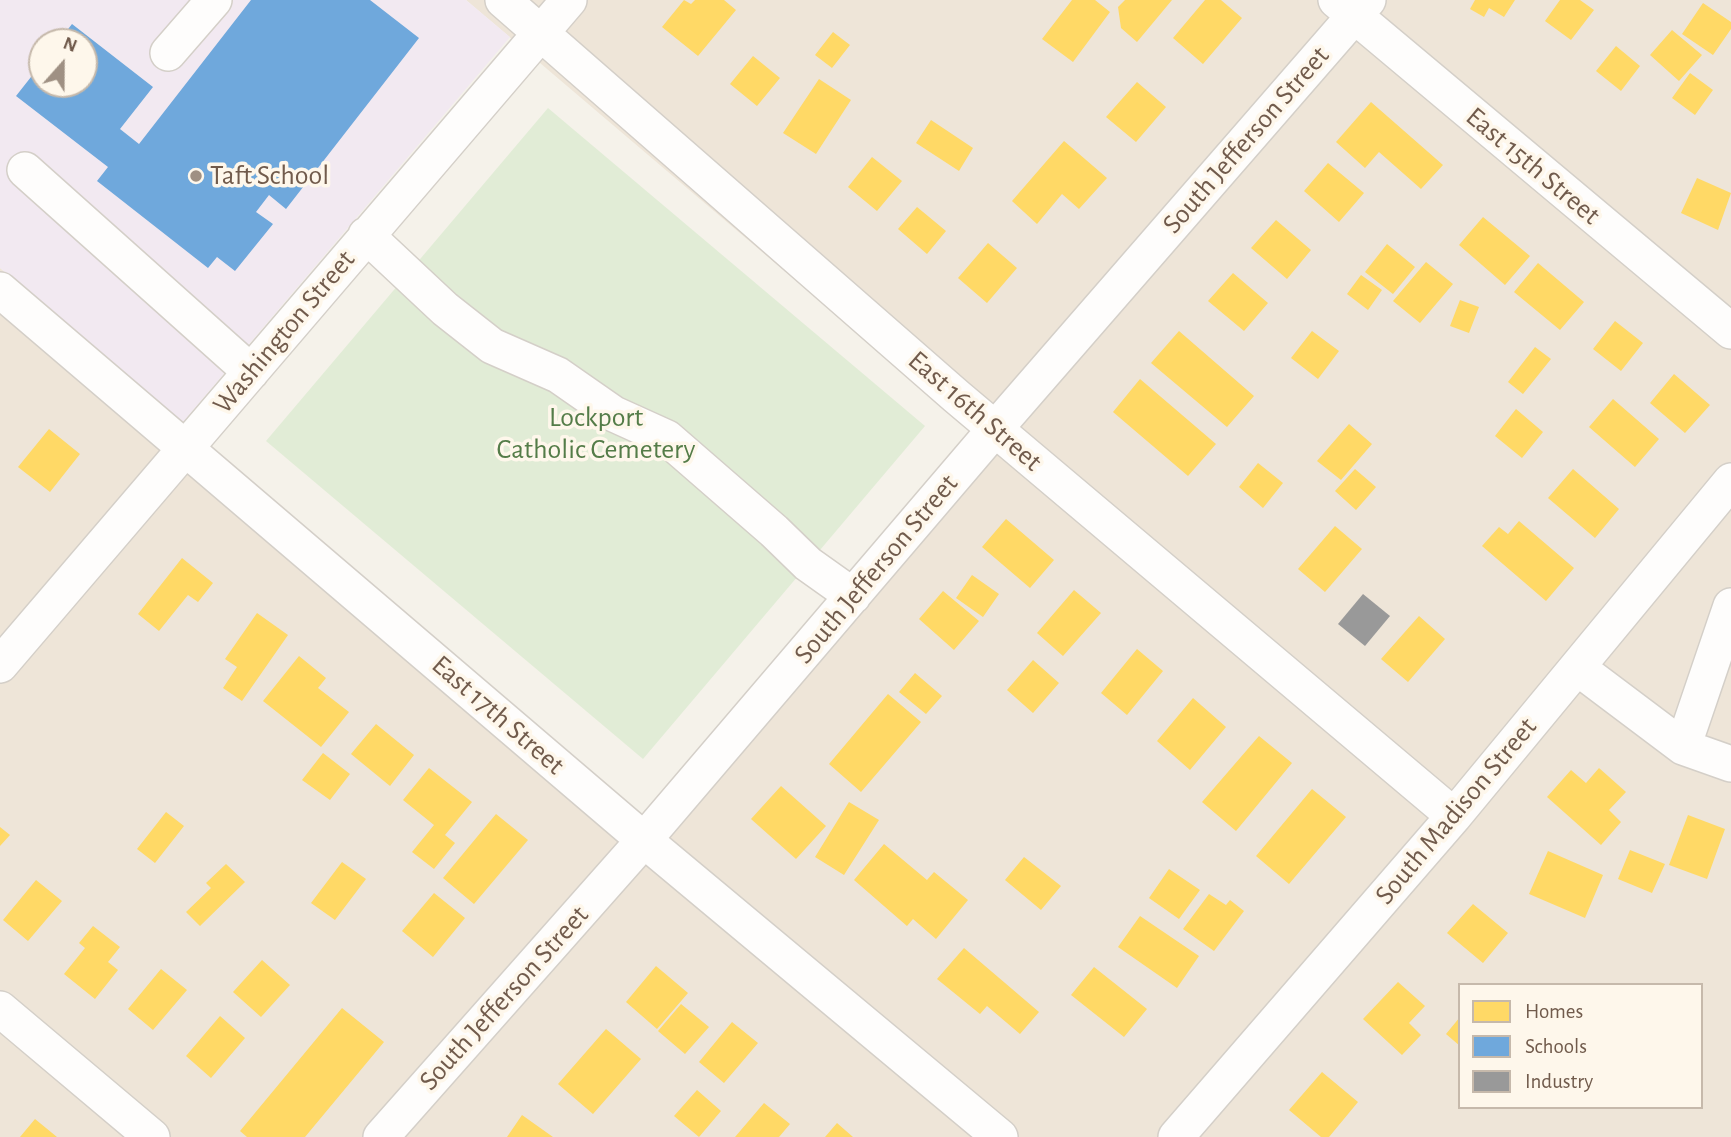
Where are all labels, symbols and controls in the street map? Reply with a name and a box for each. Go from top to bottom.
north arrow [28,28,98,98]
text: N [60,34,80,56]
street label: South Jefferson Street [1156,40,1336,240]
street label: East 15th Street [1459,100,1607,232]
place label: Taft School [210,159,329,193]
marker: Taft School [188,168,204,184]
street label: Washington Street [206,243,362,421]
street label: East 16th Street [901,344,1049,478]
park label: Lockport Catholic Cemetery [497,401,695,467]
street label: South Jefferson Street [787,467,965,671]
street label: East 17th Street [425,648,571,782]
street label: South Madison Street [1368,711,1544,911]
street label: South Jefferson Street [412,899,596,1097]
legend [1458,983,1703,1109]
text: Homes [1525,1001,1583,1022]
text: Schools [1525,1036,1587,1057]
text: Industry [1525,1071,1593,1092]

